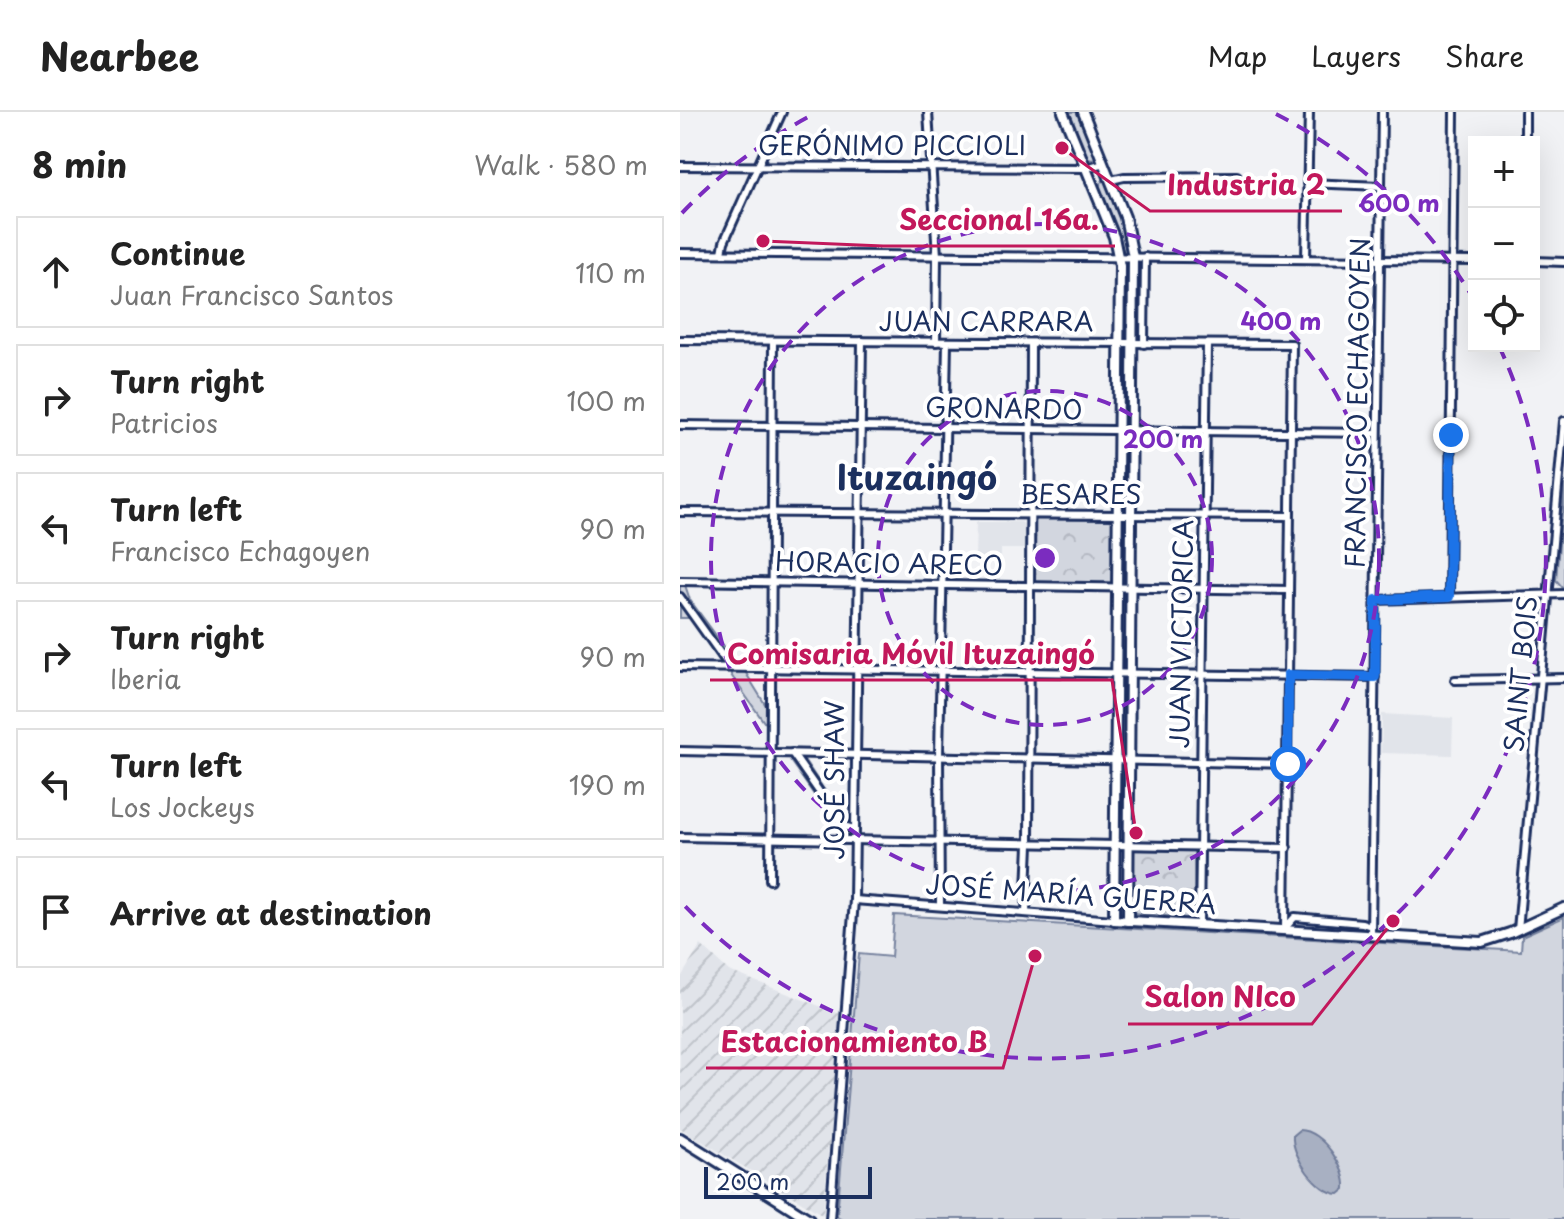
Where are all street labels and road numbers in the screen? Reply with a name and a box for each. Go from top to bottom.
street label: GERÓNIMO PICCIOLI [758,125,1026,164]
street label: FRANCISCO ECHAGOYEN [1334,237,1379,569]
street label: JUAN CARRARA [879,301,1093,340]
street label: GRONARDO [925,387,1083,428]
street label: BESARES [1020,474,1142,513]
street label: JUAN VICTORICA [1159,519,1202,749]
street label: HORACIO ARECO [774,541,1004,584]
street label: SAINT BOIS [1493,594,1546,754]
street label: JOSÉ SHAW [814,700,853,860]
street label: JOSÉ MARÍA GUERRA [924,864,1218,923]

